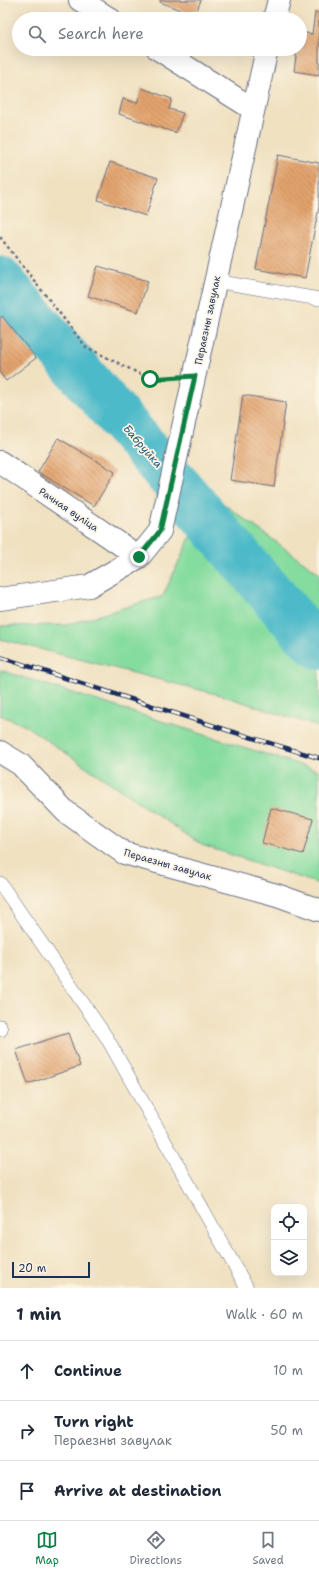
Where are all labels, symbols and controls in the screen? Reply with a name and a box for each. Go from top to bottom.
search box [12,12,307,56]
icon: search [26,23,48,45]
text: Search here [58,24,144,44]
street label: Пераезны завулак [192,274,223,366]
route start [141,370,159,388]
water label: Бабруйка [120,421,166,471]
street label: Рачная вуліца [36,485,102,535]
route end [130,548,148,566]
street label: Пераезны завулак [123,846,214,883]
map controls [271,1204,307,1276]
button: locate [271,1204,307,1240]
button: layers [271,1240,307,1276]
scale bar [12,1260,90,1279]
text: 20 m [18,1261,46,1276]
text: 1 min [16,1303,61,1325]
text: Walk · 60 m [226,1306,303,1323]
icon: ahead [16,1360,38,1382]
text: Continue [54,1361,122,1381]
text: 10 m [273,1362,303,1379]
text: Turn right [54,1412,134,1432]
icon: right [16,1420,38,1442]
text: 50 m [270,1422,303,1439]
text: Пераезны завулак [54,1432,172,1449]
icon: arrive [16,1480,38,1502]
text: Arrive at destination [54,1481,222,1501]
tab: Map [35,1529,59,1568]
tab: Directions [129,1529,182,1568]
tab: Saved [252,1529,284,1568]

